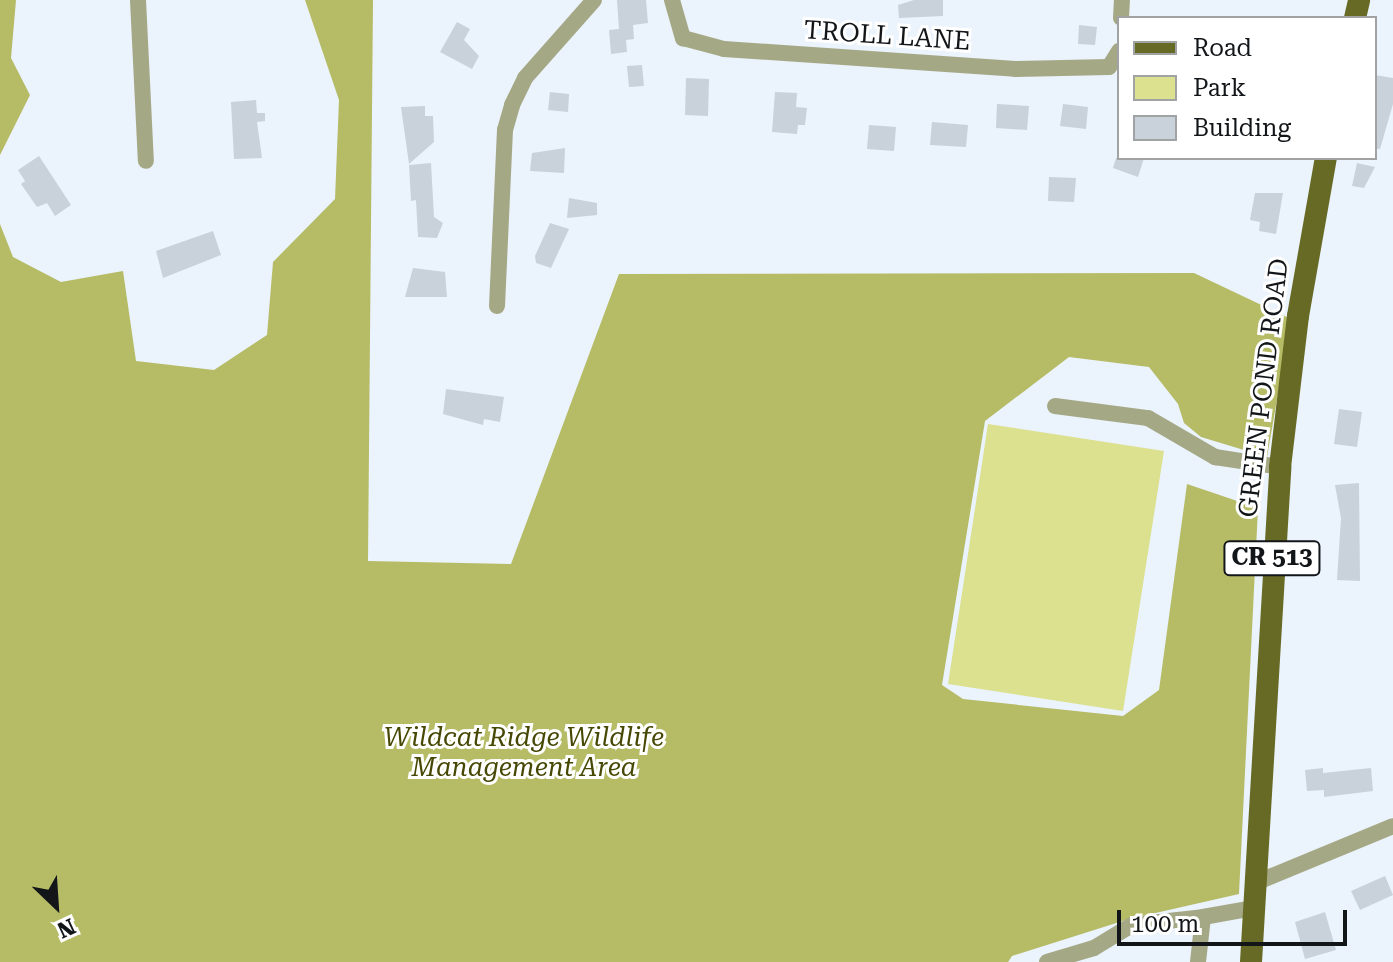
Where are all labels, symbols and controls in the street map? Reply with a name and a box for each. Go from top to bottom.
street label: TROLL LANE [803,15,971,57]
legend [1117,16,1377,160]
text: Road [1193,34,1252,62]
text: Park [1193,74,1246,102]
text: Building [1193,114,1291,142]
street label: GREEN POND ROAD [1233,257,1295,519]
road number: CR 513 [1222,538,1322,578]
park label: Wildcat Ridge Wildlife Management Area [384,722,664,784]
north arrow [16,866,96,946]
scale bar [1121,894,1351,944]
text: 100 m [1131,910,1199,938]
text: N [53,913,79,943]

